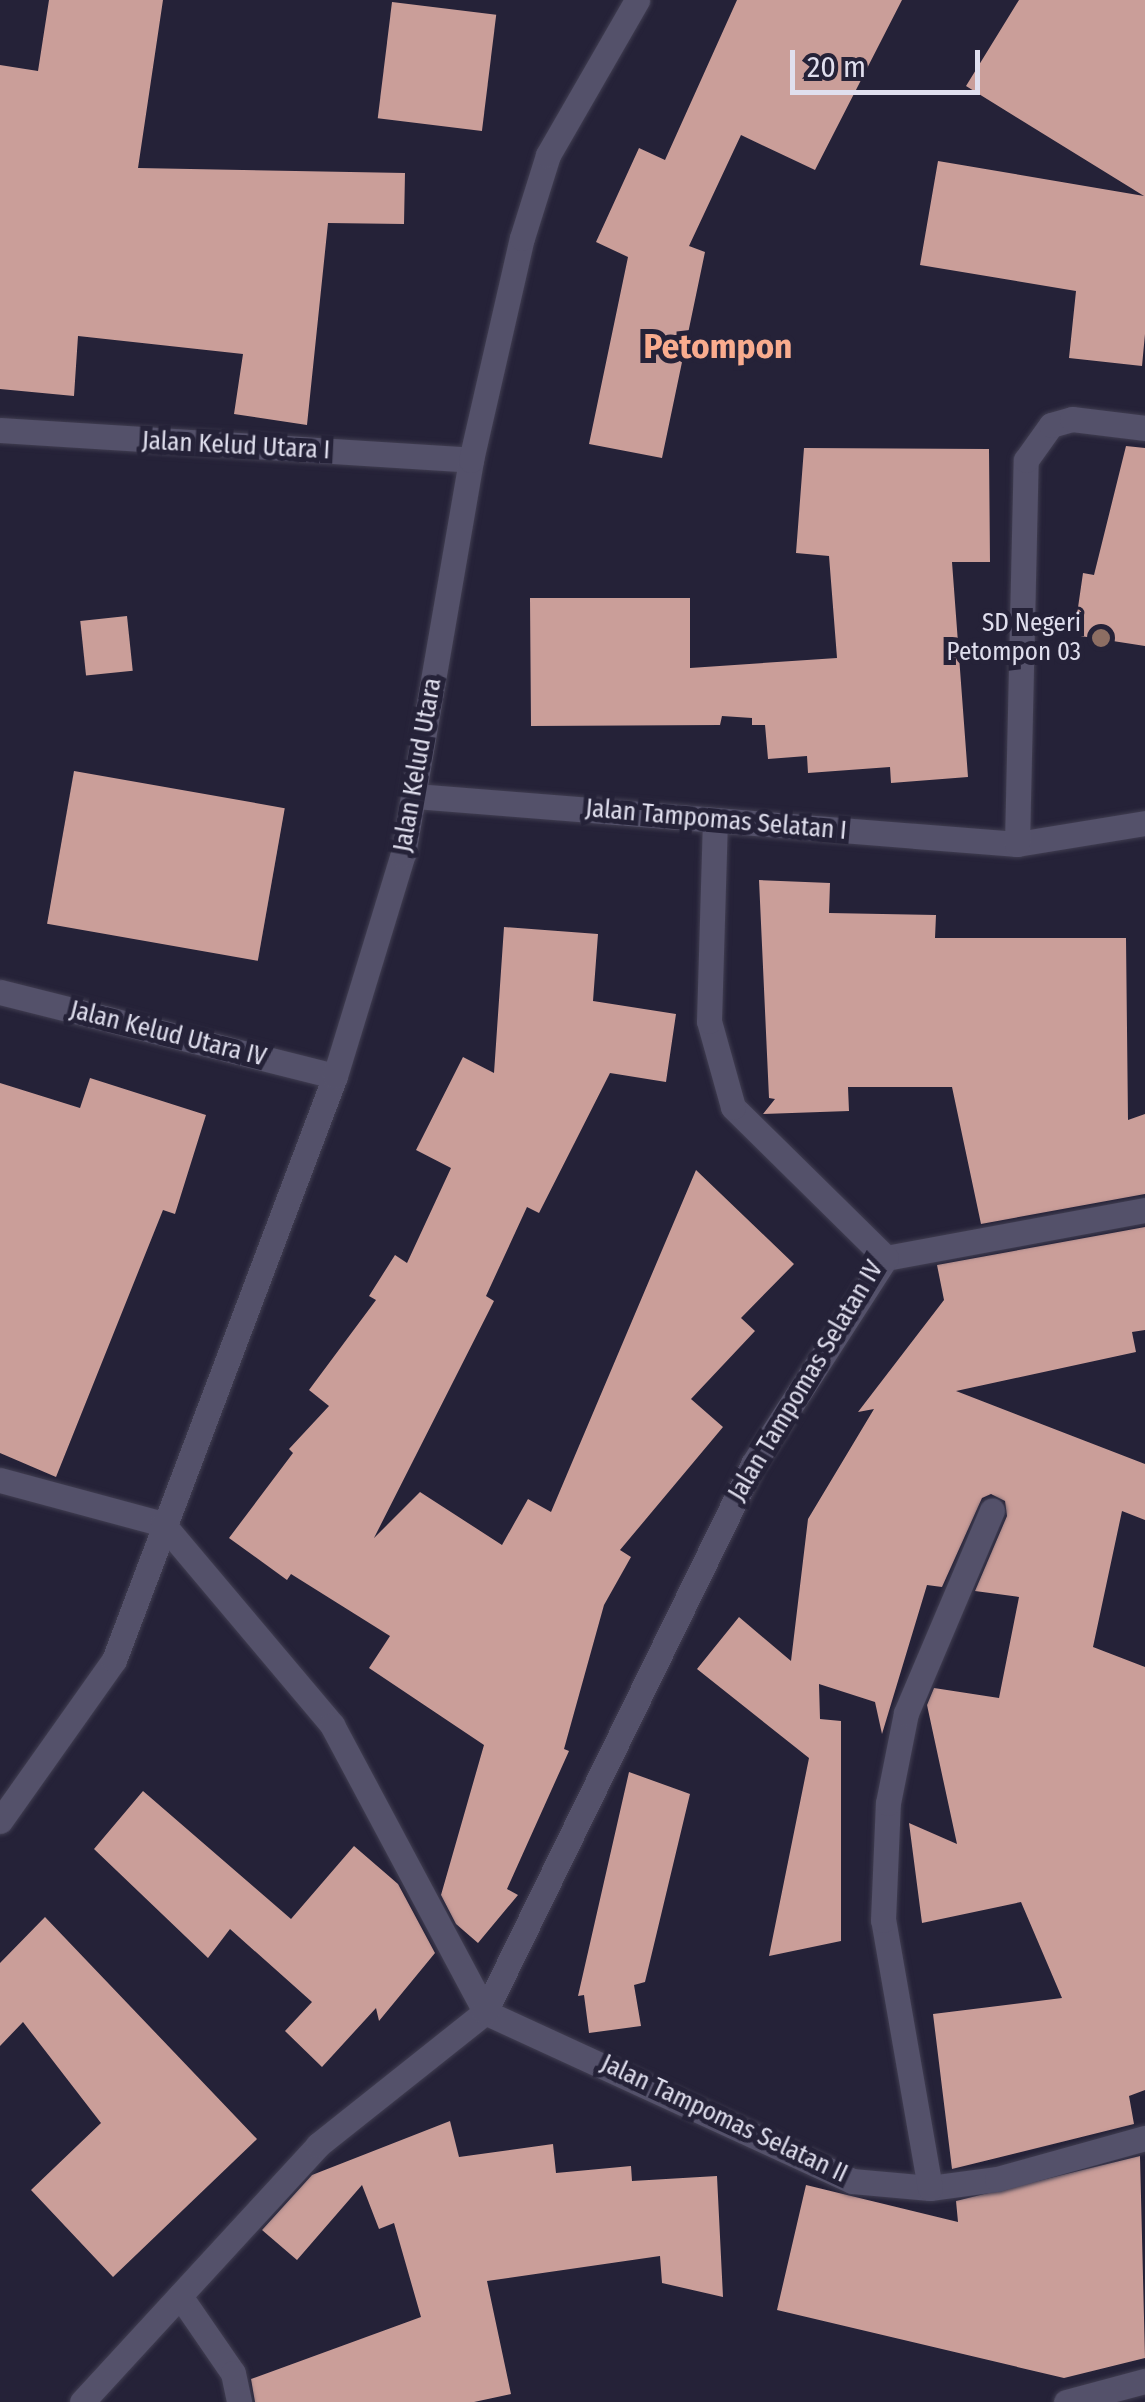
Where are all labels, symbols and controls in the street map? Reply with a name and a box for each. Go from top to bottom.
scale bar [795,30,985,92]
text: 20 m [807,49,866,85]
district label: Petompon [644,325,792,367]
street label: Jalan Kelud Utara I [141,426,331,466]
place label: SD Negeri Petompon 03 [947,609,1081,668]
marker: SD Negeri Petompon 03 [1090,627,1112,649]
street label: Jalan Kelud Utara [388,676,448,854]
street label: Jalan Tampomas Selatan I [584,794,848,846]
street label: Jalan Kelud Utara IV [67,995,269,1073]
street label: Jalan Tampomas Selatan IV [722,1256,890,1506]
street label: Jalan Tampomas Selatan II [596,2049,852,2189]

